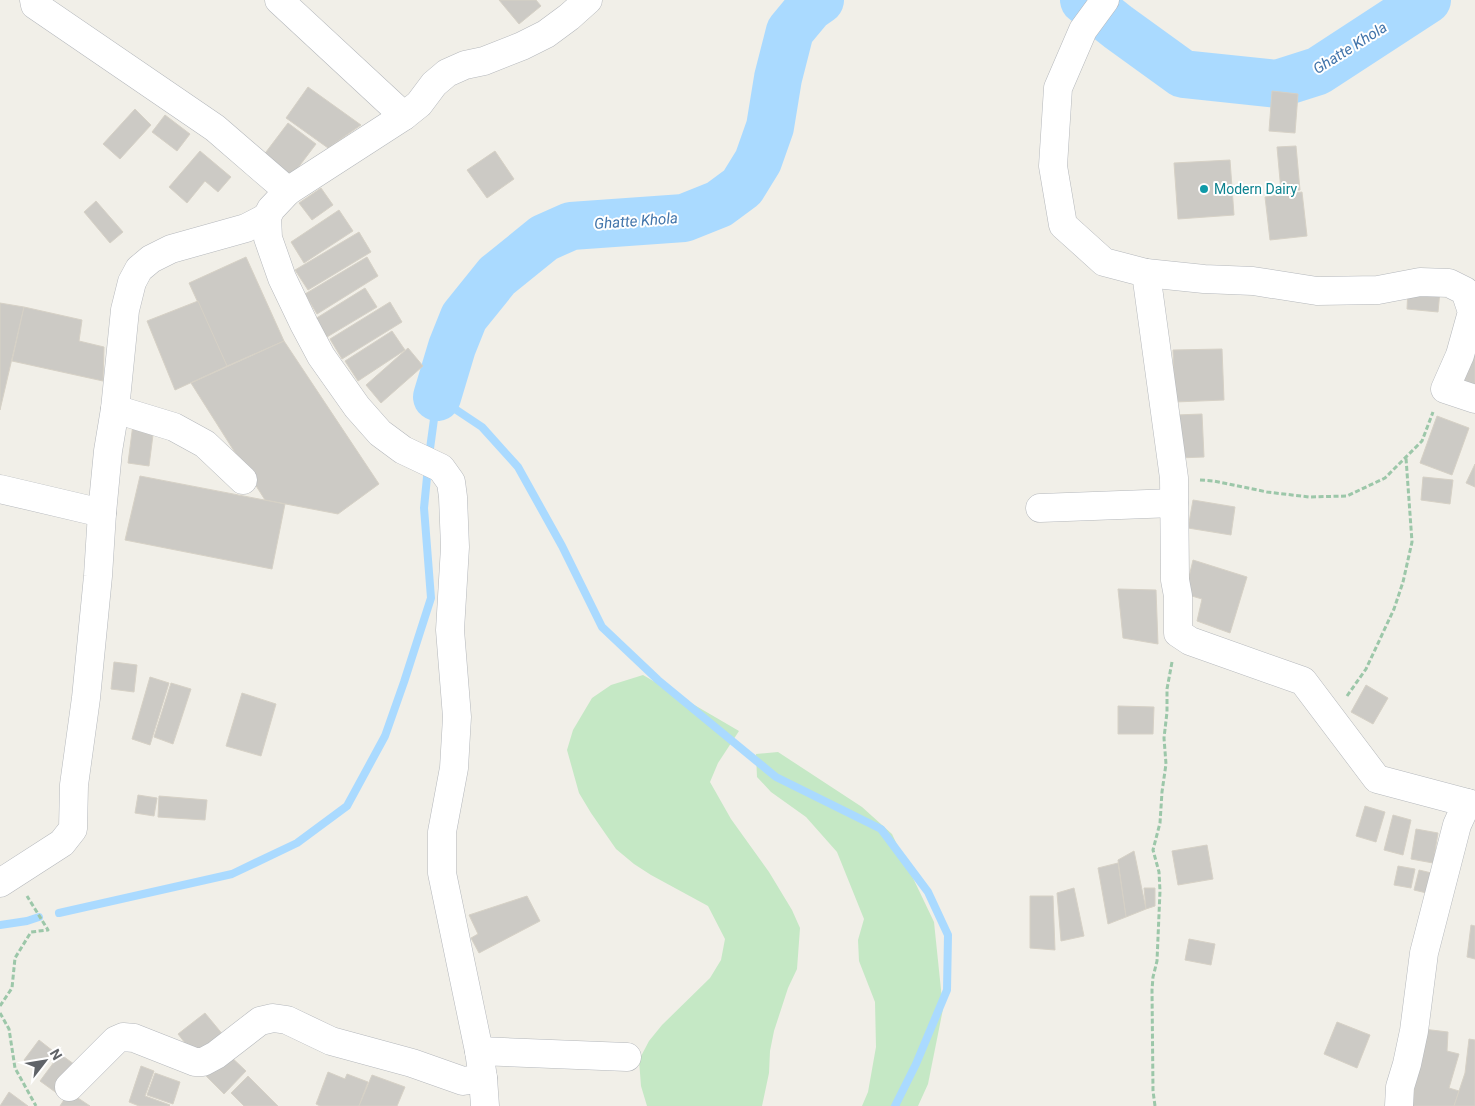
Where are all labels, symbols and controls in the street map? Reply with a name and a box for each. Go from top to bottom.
water label: Ghatte Khola [1310,18,1390,78]
place label: Modern Dairy [1214,181,1298,197]
marker: Modern Dairy [1198,183,1210,195]
water label: Ghatte Khola [594,209,678,233]
north arrow [20,1036,70,1086]
text: N [47,1046,66,1063]

